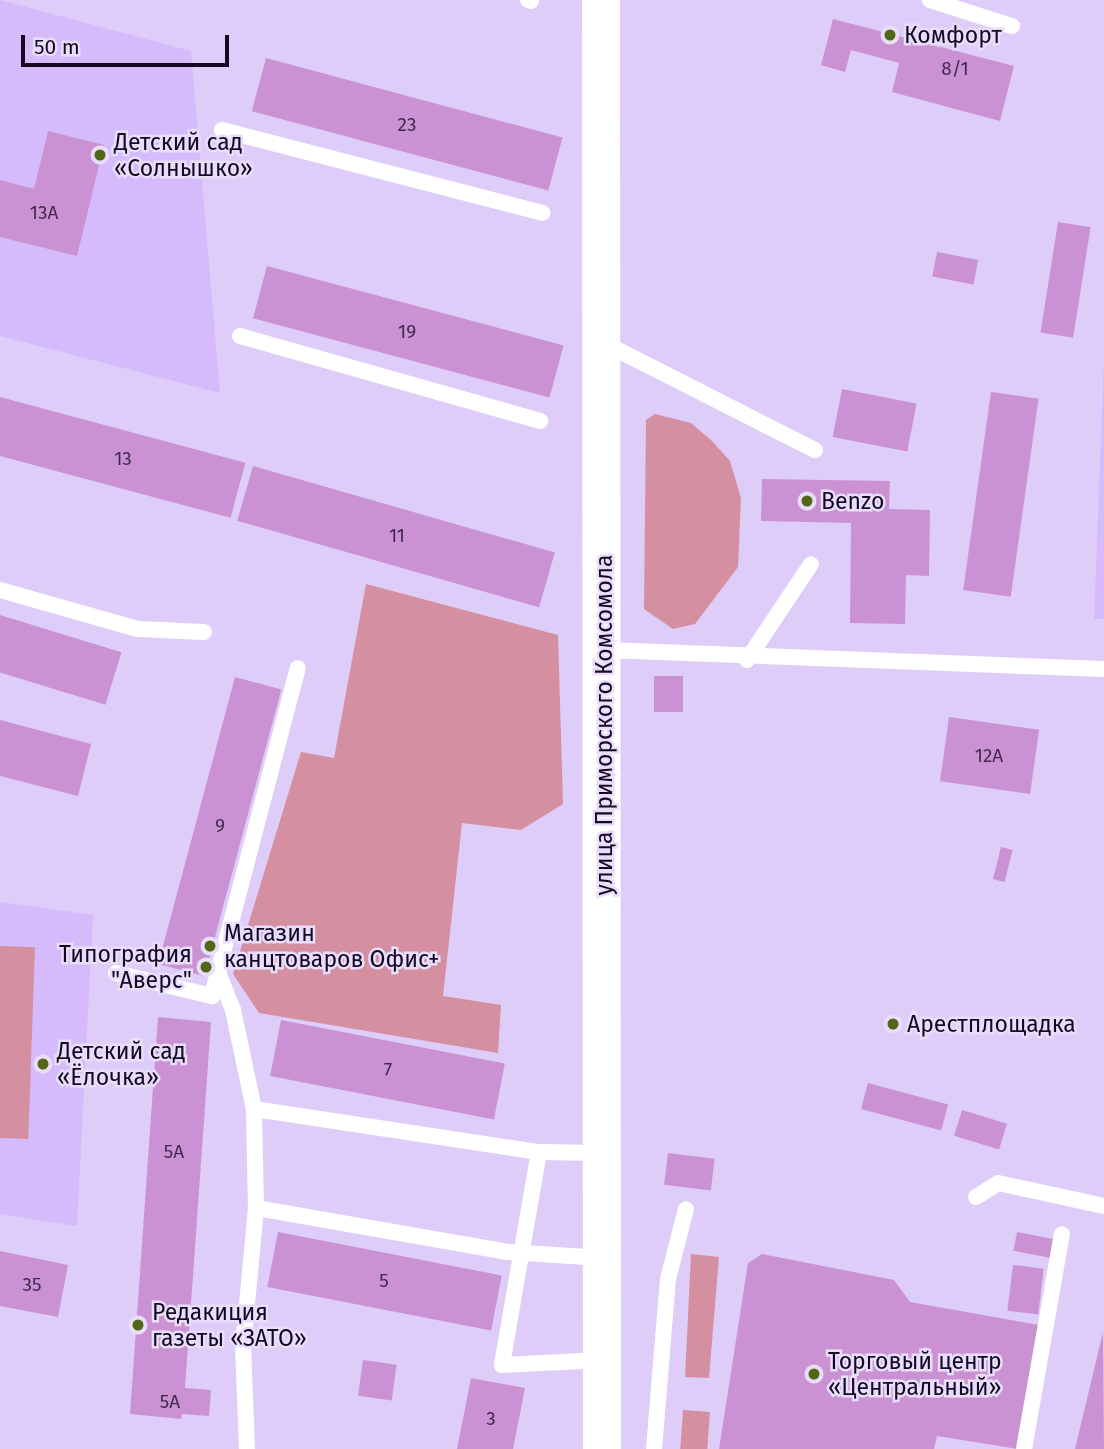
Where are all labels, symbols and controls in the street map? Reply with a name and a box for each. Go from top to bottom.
scale bar [24,21,233,65]
place label: Комфорт [904,21,1002,49]
marker: Комфорт [882,27,898,43]
text: 50 m [34,34,80,60]
house number: 8/1 [941,58,969,80]
house number: 23 [398,114,416,136]
place label: Детский сад «Солнышко» [114,128,253,182]
marker: Детский сад «Солнышко» [92,147,108,163]
house number: 13А [30,202,58,224]
house number: 19 [398,321,416,343]
house number: 13 [114,448,132,470]
place label: Benzo [821,487,884,515]
marker: Benzo [799,493,815,509]
house number: 11 [389,525,405,547]
street label: улица Приморского Комсомола [590,554,618,896]
house number: 12А [975,745,1003,767]
house number: 9 [215,815,225,837]
place label: Магазин канцтоваров Офис+ [224,919,440,973]
marker: Магазин канцтоваров Офис+ [202,938,218,954]
place label: Типография "Аверс" [59,940,192,994]
marker: Типография "Аверс" [198,959,214,975]
place label: Арестплощадка [907,1010,1076,1038]
marker: Арестплощадка [885,1016,901,1032]
place label: Детский сад «Ёлочка» [57,1037,186,1091]
marker: Детский сад «Ёлочка» [35,1056,51,1072]
house number: 7 [384,1059,392,1081]
house number: 5А [164,1141,184,1163]
house number: 5 [379,1270,389,1292]
house number: 35 [23,1274,41,1296]
place label: Редакиция газеты «ЗАТО» [152,1298,307,1352]
marker: Редакиция газеты «ЗАТО» [130,1317,146,1333]
place label: Торговый центр «Центральный» [828,1347,1002,1401]
marker: Торговый центр «Центральный» [806,1366,822,1382]
house number: 5А [160,1391,180,1413]
house number: 3 [486,1408,496,1430]

